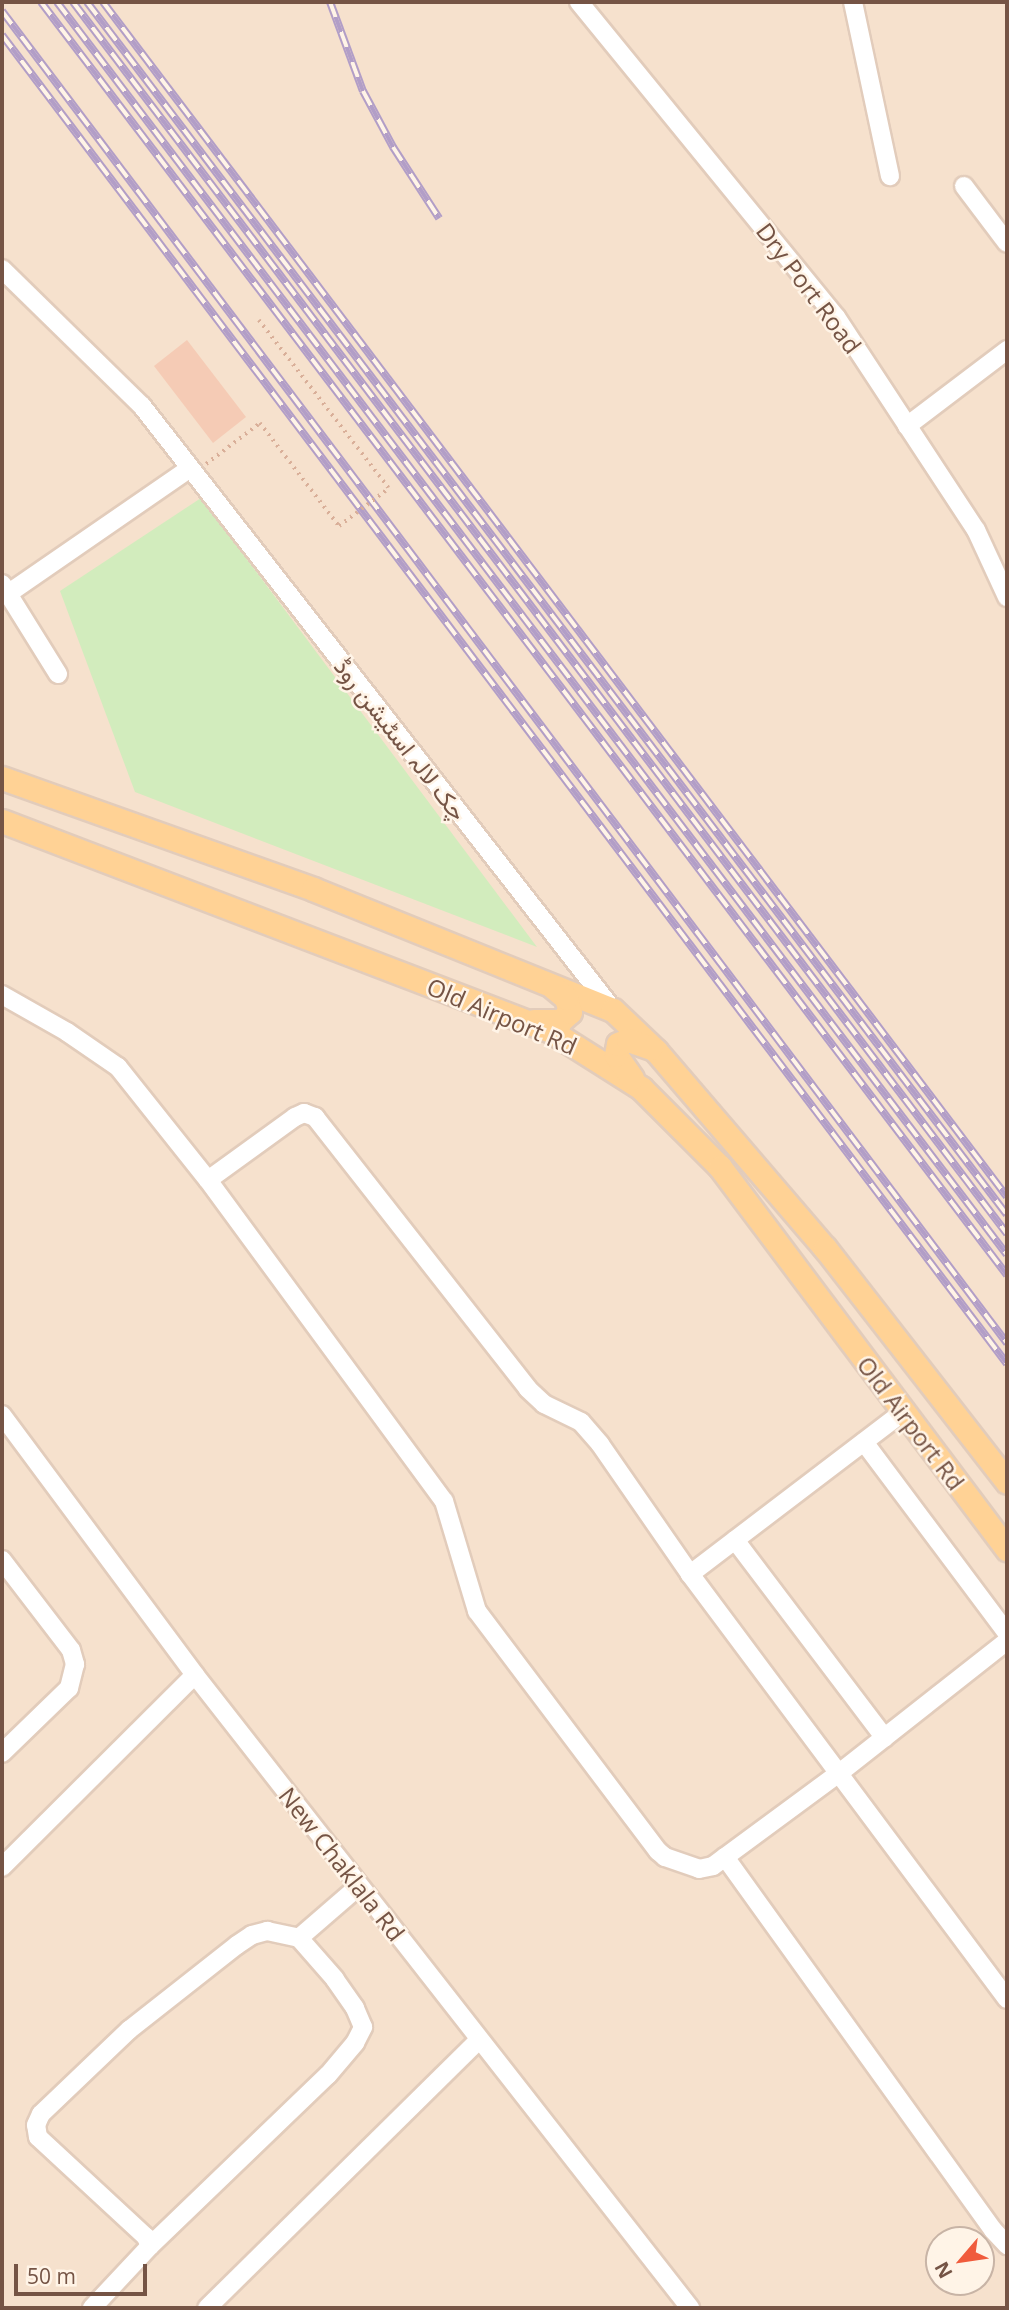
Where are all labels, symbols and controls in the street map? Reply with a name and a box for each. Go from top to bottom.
street label: Dry Port Road [750,217,868,359]
street label: چک لالہ اسٹیشن روڈ [329,652,473,826]
street label: Old Airport Rd [423,972,581,1060]
street label: Old Airport Rd [851,1350,971,1496]
street label: New Chaklala Rd [273,1782,411,1946]
north arrow [925,2226,995,2296]
scale bar [18,2250,150,2294]
text: N [928,2257,959,2283]
text: 50 m [27,2262,76,2290]

